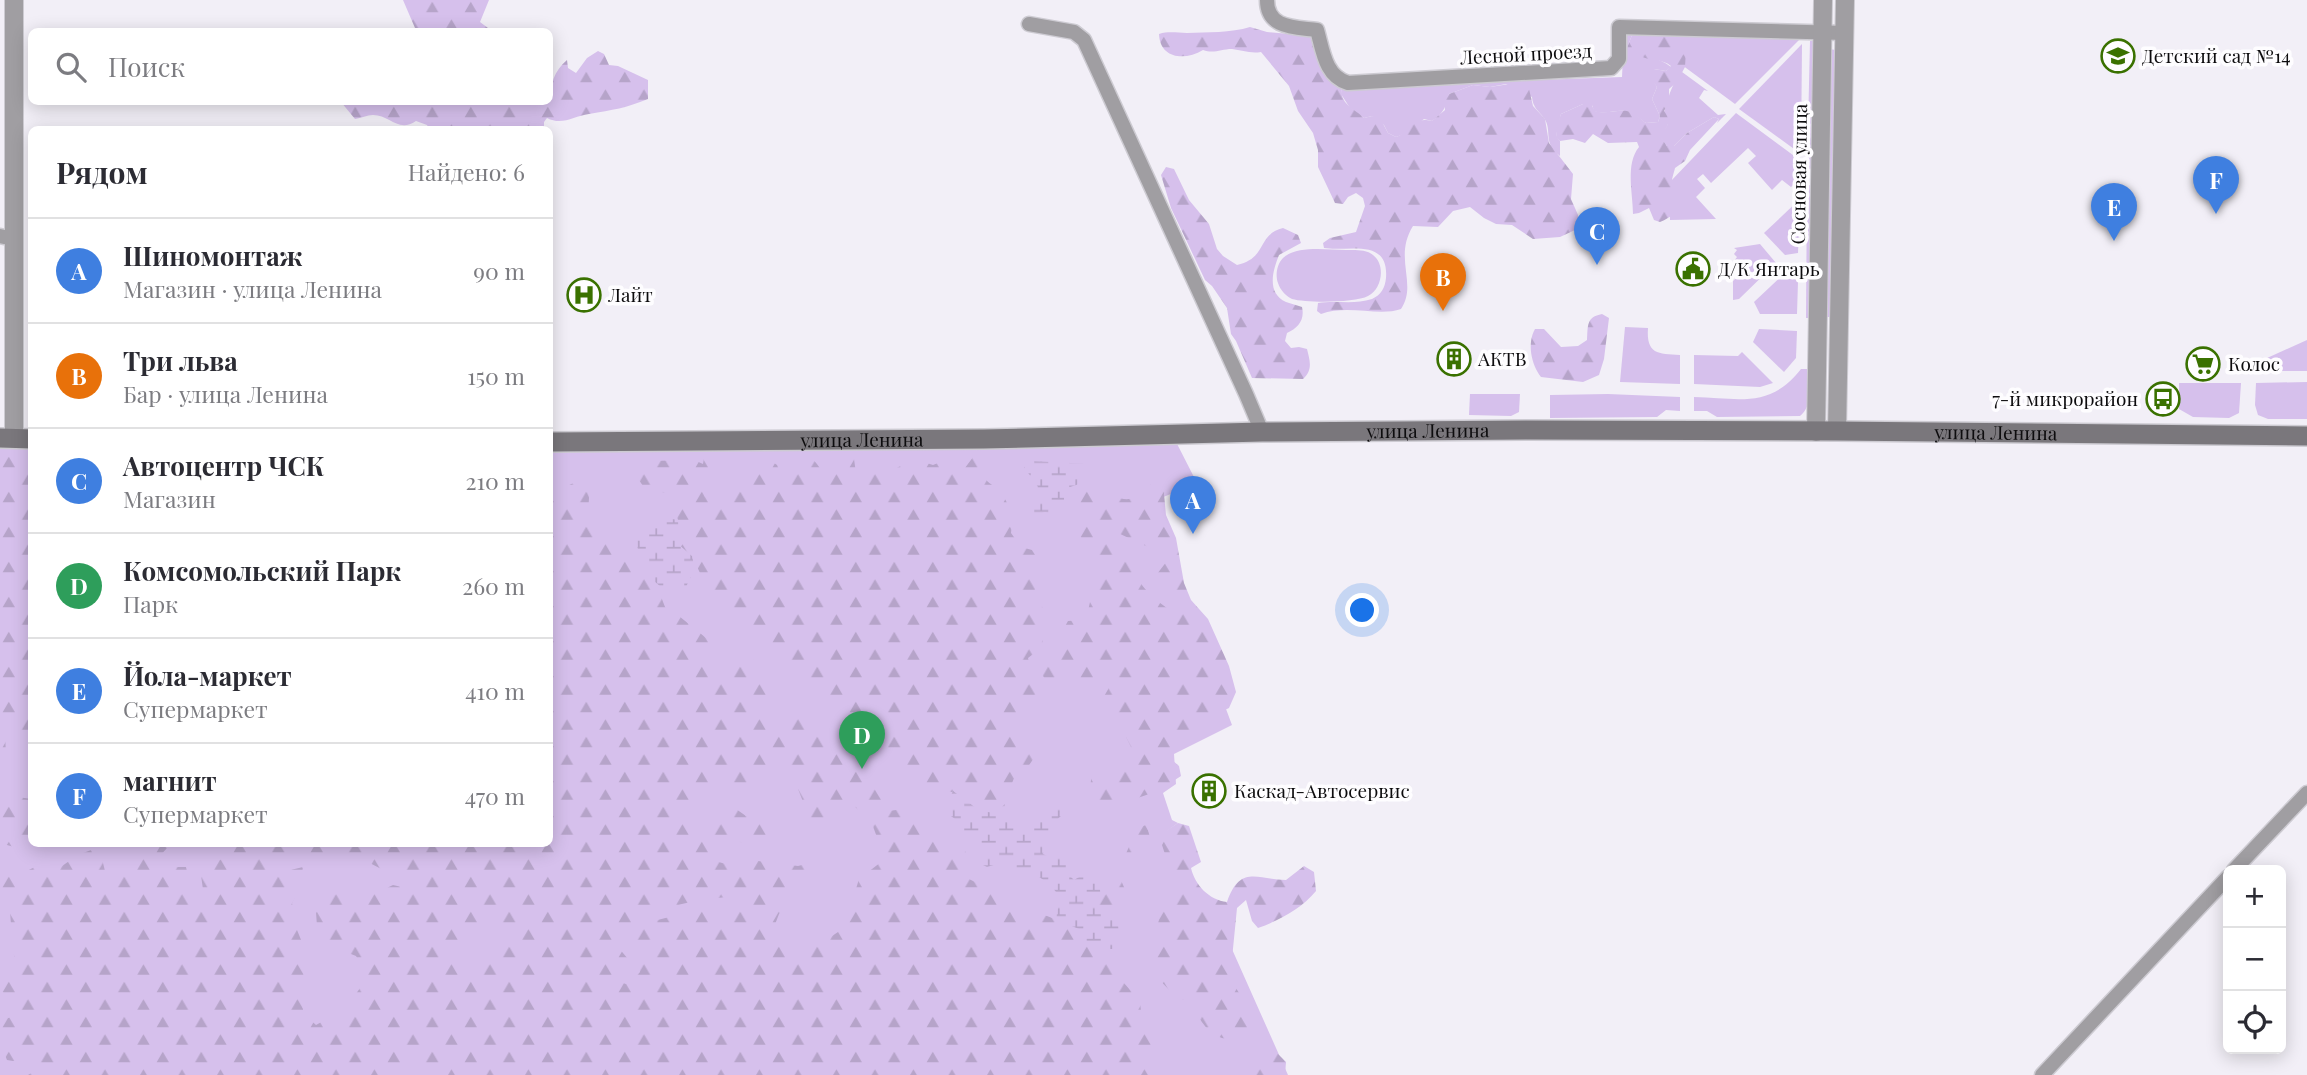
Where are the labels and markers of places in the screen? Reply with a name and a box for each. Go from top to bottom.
school or university icon: Детский сад №14 [2099,37,2137,75]
place label: Детский сад №14 [2142,42,2291,68]
pin: F [2193,156,2239,214]
pin: E [2091,183,2137,241]
pin: C [1574,207,1620,265]
public building icon: Д/К Янтарь [1674,250,1712,288]
pin: B [1420,253,1466,311]
place label: Д/К Янтарь [1718,255,1820,281]
hospital icon: Лайт [565,276,603,314]
place label: Лайт [607,281,653,307]
building icon: АКТВ [1435,340,1473,378]
place label: АКТВ [1477,345,1527,371]
supermarket icon: Колос [2184,345,2222,383]
place label: Колос [2228,350,2280,376]
bus stop icon: 7-й микрорайон [2144,380,2182,418]
place label: 7-й микрорайон [1992,385,2138,411]
pin: A [1170,476,1216,534]
pin: D [839,711,885,769]
building icon: Каскад-Автосервис [1190,772,1228,810]
place label: Каскад-Автосервис [1234,777,1410,803]

